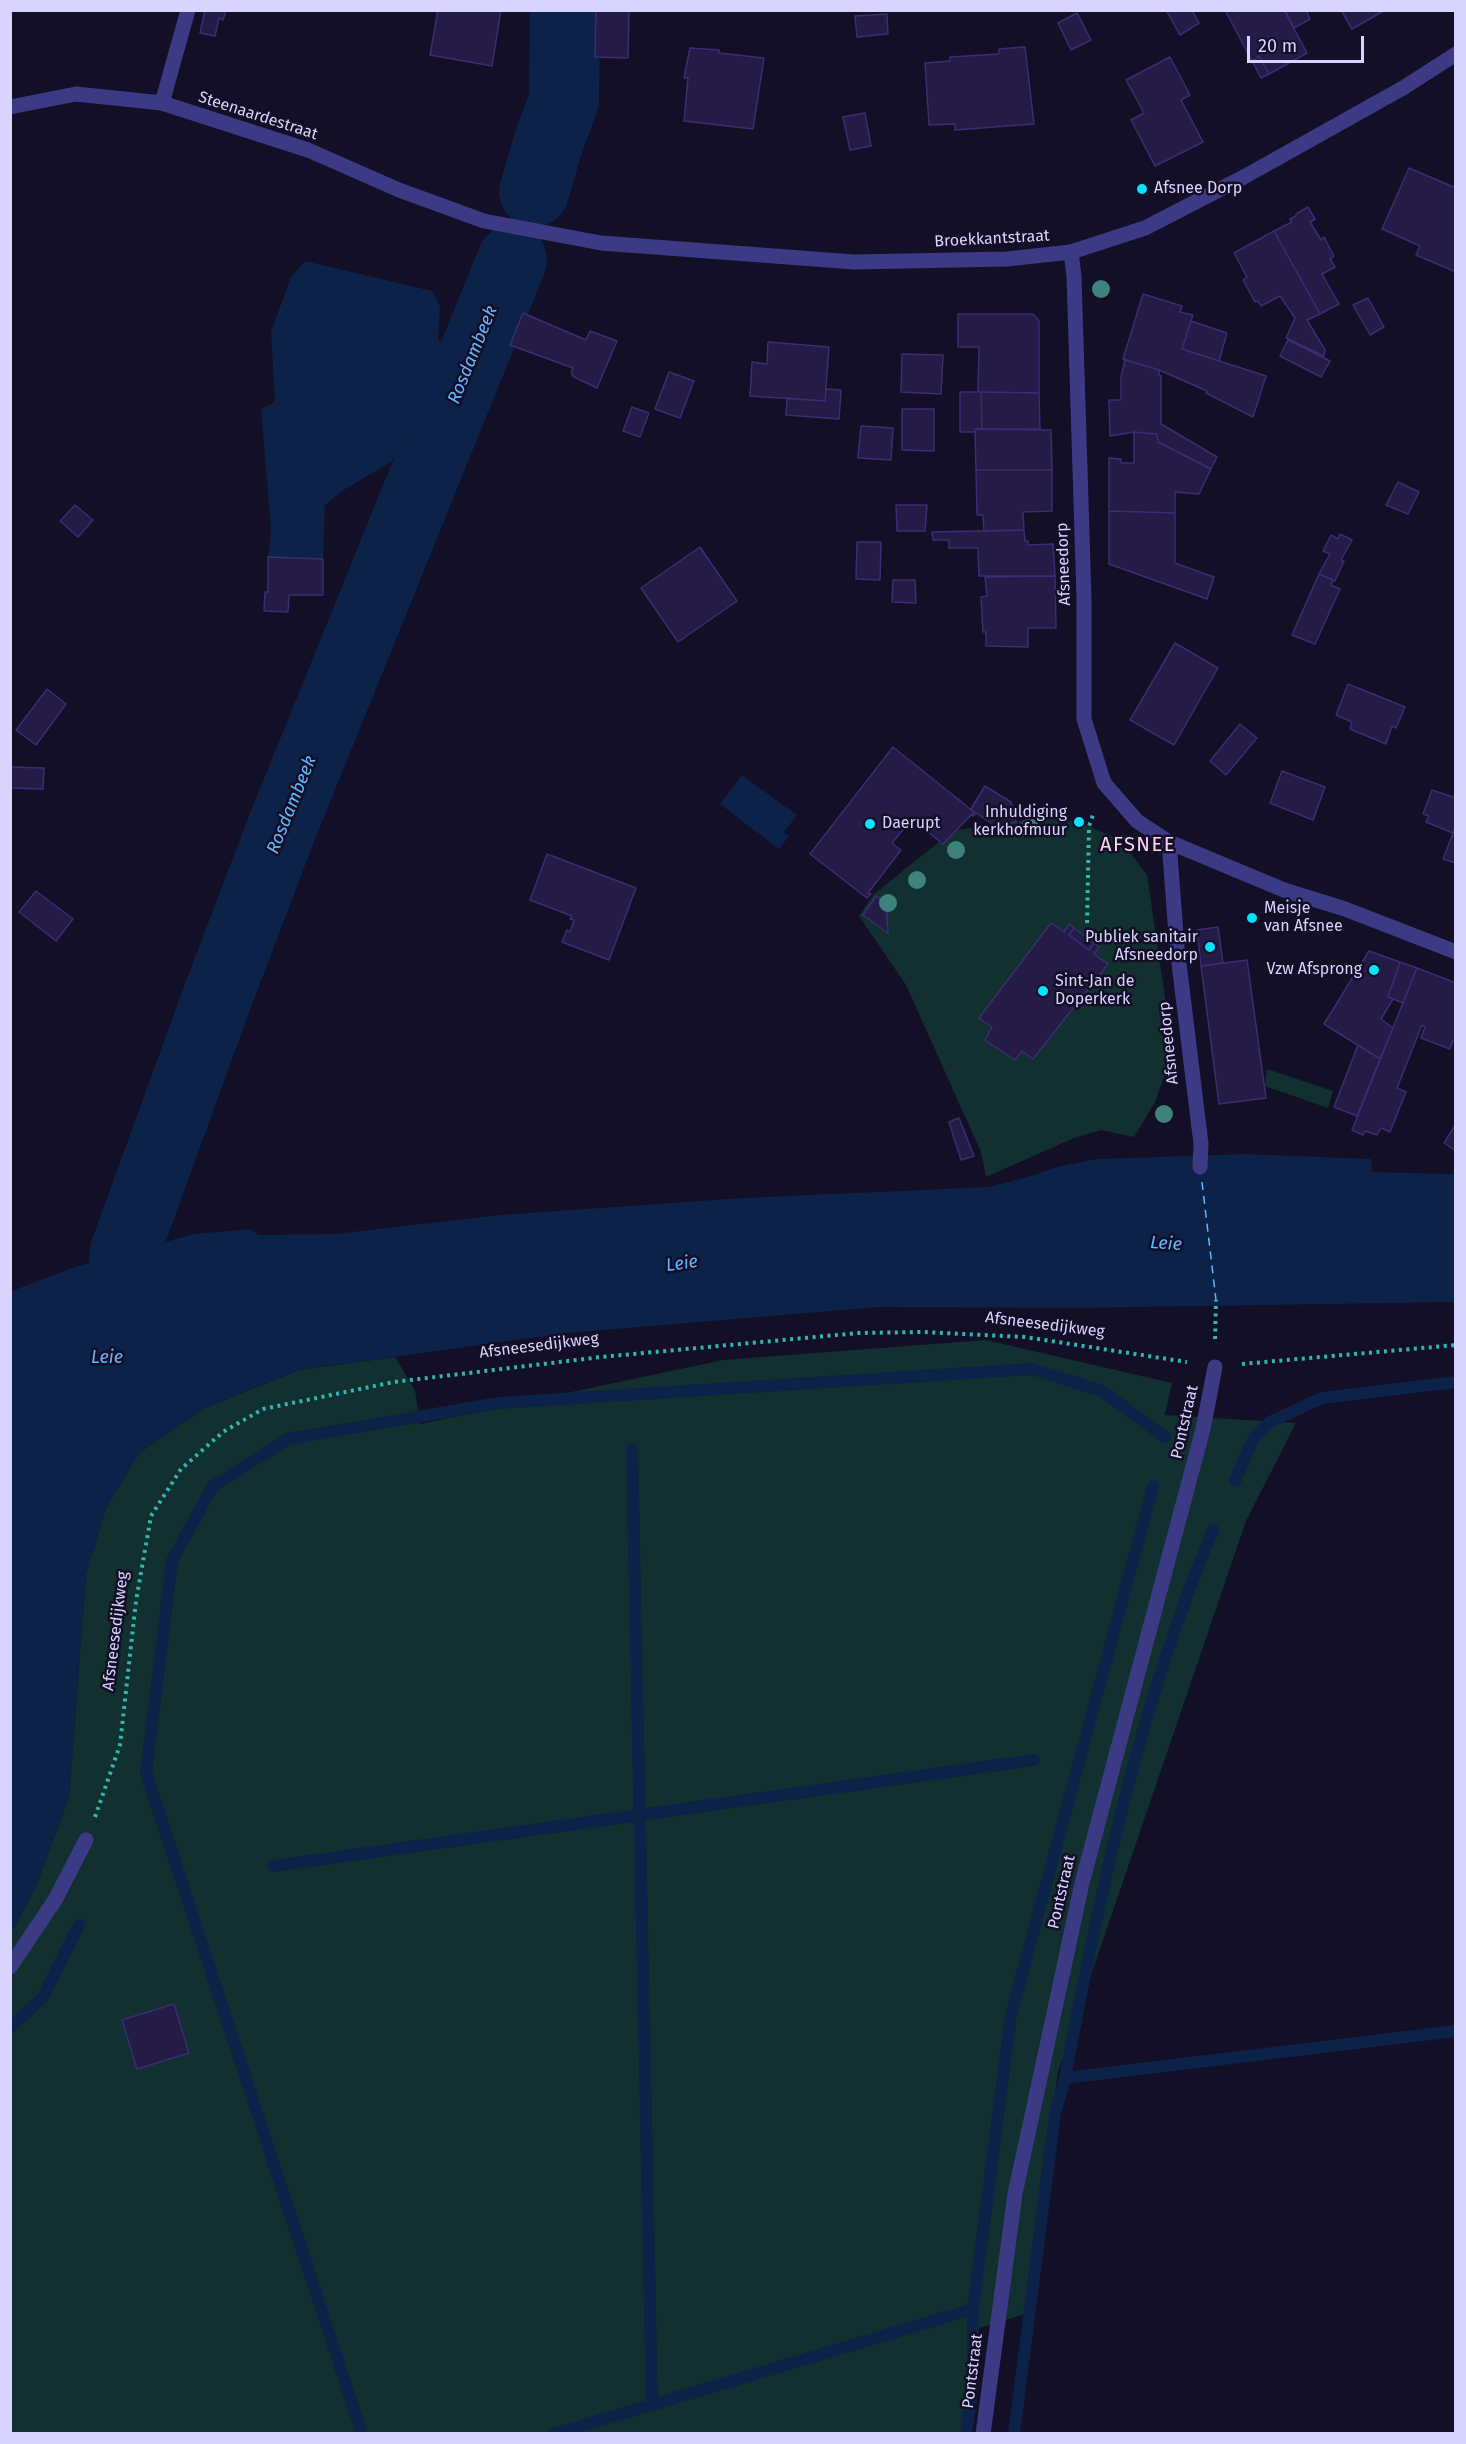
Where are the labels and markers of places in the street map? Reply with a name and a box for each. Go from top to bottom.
place label: Afsnee Dorp [1154,179,1242,199]
marker: Afsnee Dorp [1135,182,1149,196]
place label: Inhuldiging kerkhofmuur [973,803,1067,841]
place label: Daerupt [882,814,940,834]
marker: Inhuldiging kerkhofmuur [1072,815,1086,829]
marker: Daerupt [863,817,877,831]
place label: Meisje van Afsnee [1264,899,1343,937]
marker: Meisje van Afsnee [1245,911,1259,925]
place label: Publiek sanitair Afsneedorp [1085,928,1198,966]
marker: Publiek sanitair Afsneedorp [1203,940,1217,954]
place label: Vzw Afsprong [1267,960,1362,980]
marker: Vzw Afsprong [1367,963,1381,977]
place label: Sint-Jan de Doperkerk [1055,972,1135,1010]
marker: Sint-Jan de Doperkerk [1036,984,1050,998]

